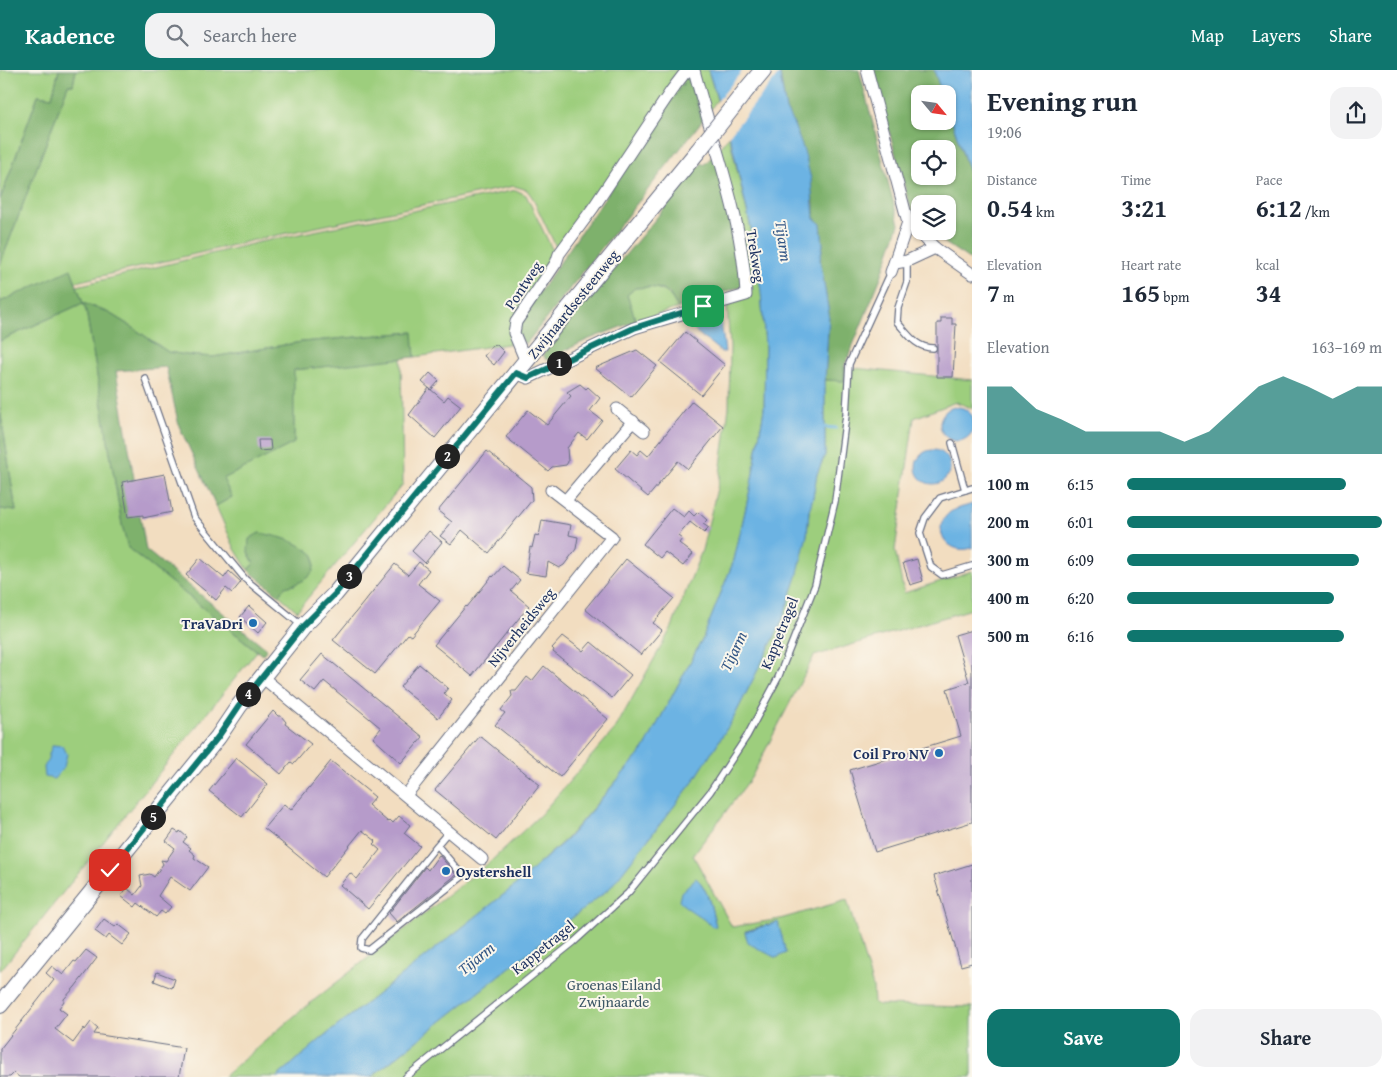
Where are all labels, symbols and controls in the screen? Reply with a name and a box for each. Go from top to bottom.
search box [145,13,495,58]
text: Kadence [25,18,115,53]
icon: search [163,21,191,49]
text: Search here [203,21,297,49]
text: Map [1191,22,1224,49]
text: Layers [1252,22,1301,49]
text: Share [1329,22,1372,49]
text: Evening run [987,80,1138,121]
north arrow [911,85,956,130]
map controls [911,85,956,240]
button: share [1330,87,1382,139]
text: 19:06 [987,120,1022,144]
button: locate [911,140,956,185]
text: Distance [987,170,1037,190]
text: Time [1121,170,1151,190]
text: Pace [1256,170,1283,190]
text: 0.54 [987,190,1033,226]
text: 3:21 [1121,190,1167,226]
text: 6:12 [1256,190,1302,226]
button: layers [911,195,956,240]
text: km [1033,202,1055,222]
text: /km [1302,202,1330,222]
water label: Tijarm [769,219,799,264]
street label: Trekweg [741,228,771,285]
street label: Zwijnaardsesteenweg [522,244,624,363]
text: Elevation [987,255,1042,275]
text: Heart rate [1121,255,1181,275]
text: kcal [1256,255,1280,275]
street label: Pontweg [499,256,547,313]
text: 7 [987,275,1000,311]
text: 165 [1121,275,1160,311]
text: 34 [1256,275,1282,311]
pin [682,285,724,327]
text: m [1000,287,1014,307]
text: bpm [1160,287,1190,307]
icon: arrive [689,292,717,320]
text: Elevation [987,335,1050,359]
text: 163–169 m [1312,335,1382,359]
pin: 1 [546,350,572,376]
text: 1 [556,353,563,373]
pin: 2 [434,444,460,468]
text: 2 [444,446,451,466]
text: 100 m [987,472,1029,496]
text: 6:15 [1067,472,1094,496]
text: 200 m [987,510,1029,534]
text: 6:01 [1067,510,1094,534]
text: 300 m [987,548,1029,572]
text: 6:09 [1067,548,1094,572]
pin: 3 [336,564,362,588]
text: 3 [346,566,353,586]
street label: Nijverheidsweg [482,582,560,671]
text: 400 m [987,586,1029,610]
text: 6:20 [1067,586,1094,610]
street label: Kappetragel [755,594,803,672]
place label: TraVaDri [182,613,243,634]
marker: TraVaDri [247,617,259,629]
text: 500 m [987,624,1029,648]
text: 6:16 [1067,624,1094,648]
water label: Tijarm [713,627,753,675]
pin: 4 [236,682,260,706]
text: 4 [245,684,252,704]
place label: Coil Pro NV [853,743,929,764]
marker: Coil Pro NV [933,747,945,759]
pin: 5 [140,804,166,830]
text: 5 [150,807,157,827]
pin [89,849,131,891]
icon: check [96,856,124,884]
place label: Oystershell [456,861,532,882]
marker: Oystershell [440,865,452,877]
street label: Kappetragel [507,915,579,979]
water label: Tijarm [452,935,500,980]
park label: Groenas Eiland Zwijnaarde [567,974,661,1012]
button: Save [987,1009,1180,1067]
button: Share [1190,1009,1382,1067]

